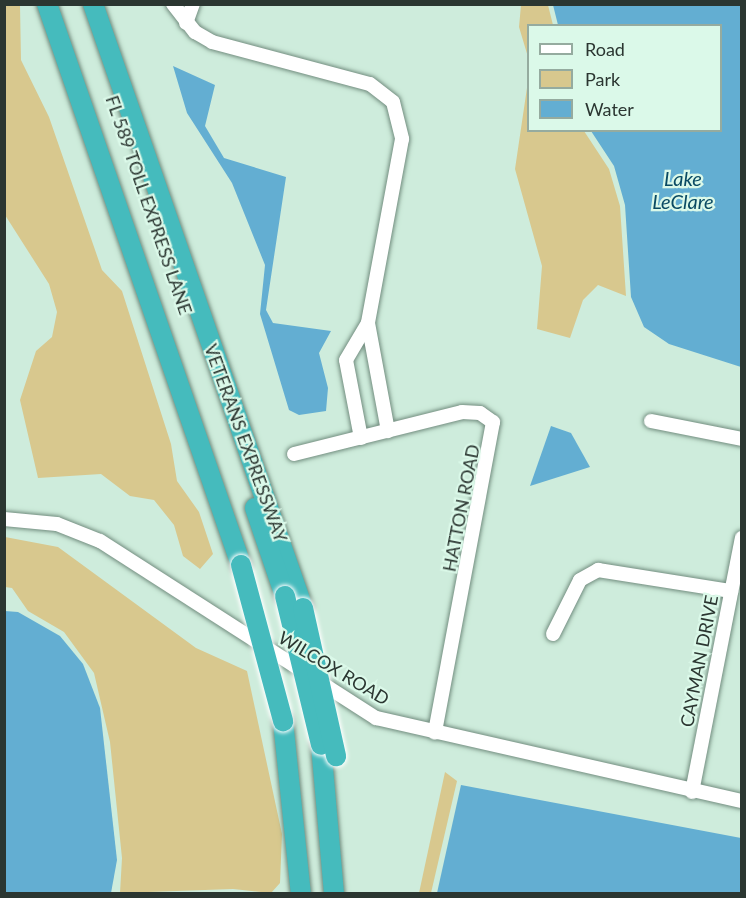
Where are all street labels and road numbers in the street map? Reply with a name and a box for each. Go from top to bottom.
street label: FL 589 TOLL EXPRESS LANE [101,92,197,318]
street label: VETERANS EXPRESSWAY [200,341,292,545]
street label: HATTON ROAD [438,443,484,573]
street label: CAYMAN DRIVE [676,593,722,729]
street label: WILCOX ROAD [275,626,393,710]

